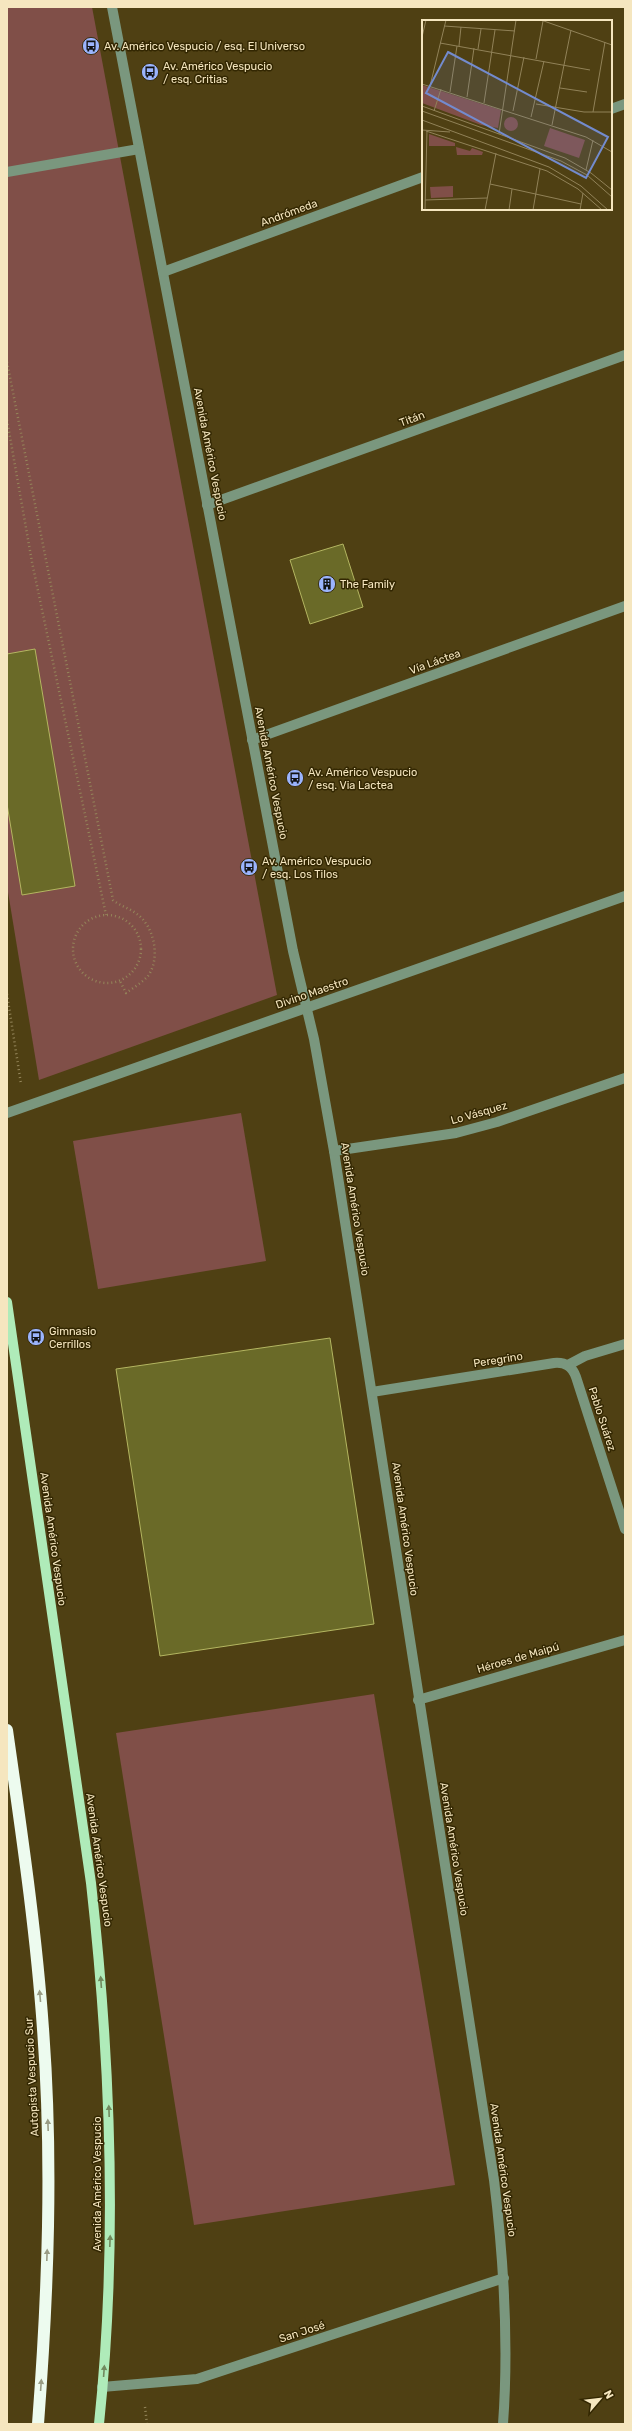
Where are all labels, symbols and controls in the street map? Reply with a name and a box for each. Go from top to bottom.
inset map [422,20,612,210]
bus stop icon: Av. Américo Vespucio / esq. El Universo [81,36,101,56]
place label: Av. Américo Vespucio / esq. El Universo [104,40,305,53]
place label: Av. Américo Vespucio / esq. Critias [163,60,272,86]
bus stop icon: Av. Américo Vespucio / esq. Critias [140,62,160,82]
street label: Andrómeda [259,197,319,229]
street label: Avenida Américo Vespucio [191,386,229,522]
street label: Titán [398,408,426,430]
building icon: The Family [317,574,337,594]
place label: The Family [340,578,395,591]
street label: Vía Láctea [408,647,462,677]
street label: Avenida Américo Vespucio [252,705,290,841]
place label: Av. Américo Vespucio / esq. Via Lactea [308,766,417,792]
bus stop icon: Av. Américo Vespucio / esq. Via Lactea [285,768,305,788]
place label: Av. Américo Vespucio / esq. Los Tilos [262,855,371,881]
bus stop icon: Av. Américo Vespucio / esq. Los Tilos [239,857,259,877]
street label: Divino Maestro [274,974,350,1012]
street label: Lo Vásquez [449,1099,509,1127]
street label: Avenida Américo Vespucio [338,1141,372,1277]
place label: Gimnasio Cerrillos [49,1325,96,1351]
bus stop icon: Gimnasio Cerrillos [26,1327,46,1347]
street label: Peregrino [472,1350,524,1370]
street label: Pablo Suárez [586,1385,619,1453]
street label: Avenida Américo Vespucio [389,1461,421,1597]
street label: Avenida Américo Vespucio [37,1471,69,1607]
street label: Héroes de Maipú [475,1640,561,1676]
street label: Avenida Américo Vespucio [437,1781,471,1917]
street label: Avenida Américo Vespucio [83,1792,115,1928]
one-way arrow [98,1976,105,1988]
one-way arrow [37,1990,44,2002]
street label: Autopista Vespucio Sur [22,2016,42,2137]
street label: Avenida Américo Vespucio [487,2102,519,2238]
one-way arrow [106,2104,112,2117]
street label: Avenida Américo Vespucio [91,2117,104,2252]
one-way arrow [44,2119,51,2131]
one-way arrow [107,2234,113,2247]
one-way arrow [44,2249,51,2261]
street label: San José [277,2319,327,2345]
one-way arrow [100,2365,107,2377]
one-way arrow [37,2379,44,2391]
north arrow [580,2379,620,2419]
text: N [601,2388,616,2401]

